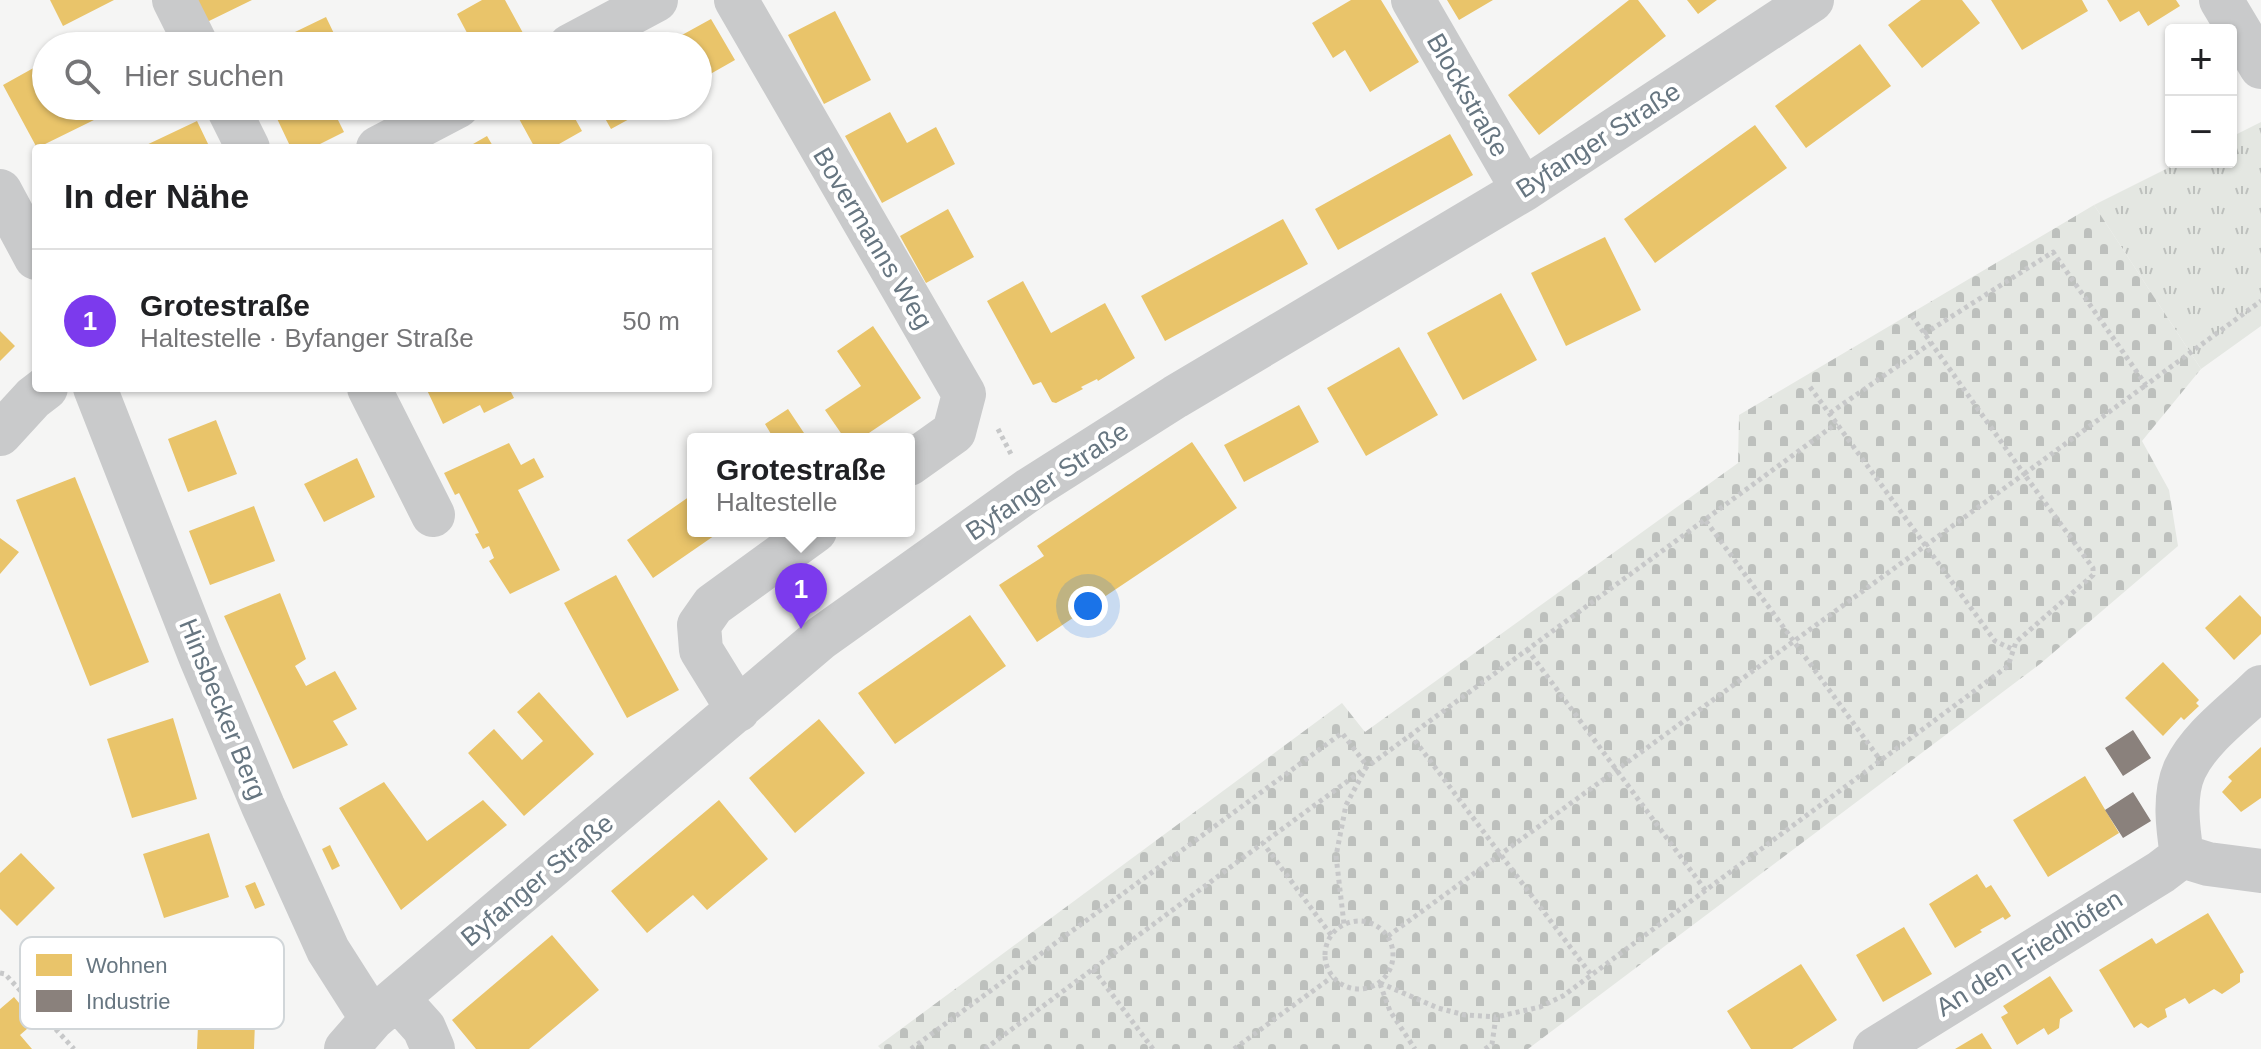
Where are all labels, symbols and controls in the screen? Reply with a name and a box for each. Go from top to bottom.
map controls [2165,24,2237,168]
button: + [2165,24,2237,96]
street label: Blockstraße [1421,28,1515,162]
search box [32,32,712,120]
icon: search [60,54,104,98]
text: Hier suchen [124,59,284,92]
street label: Byfanger Straße [1510,76,1686,204]
button: − [2165,96,2237,168]
street label: Bovermanns Weg [807,142,939,334]
text: In der Nähe [64,177,249,215]
text: Grotestraße [140,289,310,322]
text: 1 [83,306,97,336]
text: 50 m [622,306,680,336]
text: Haltestelle · Byfanger Straße [140,323,474,353]
street label: Byfanger Straße [960,416,1134,546]
popup [687,433,915,537]
text: Grotestraße [716,453,886,486]
text: Haltestelle [716,487,837,517]
pin: 1 [775,563,827,629]
your location [1068,586,1108,626]
street label: Hinsbecker Berg [173,614,273,804]
street label: Byfanger Straße [455,808,619,952]
street label: An den Friedhöfen [1930,884,2128,1022]
legend [20,937,284,1029]
text: Wohnen [86,953,168,978]
text: Industrie [86,989,170,1014]

